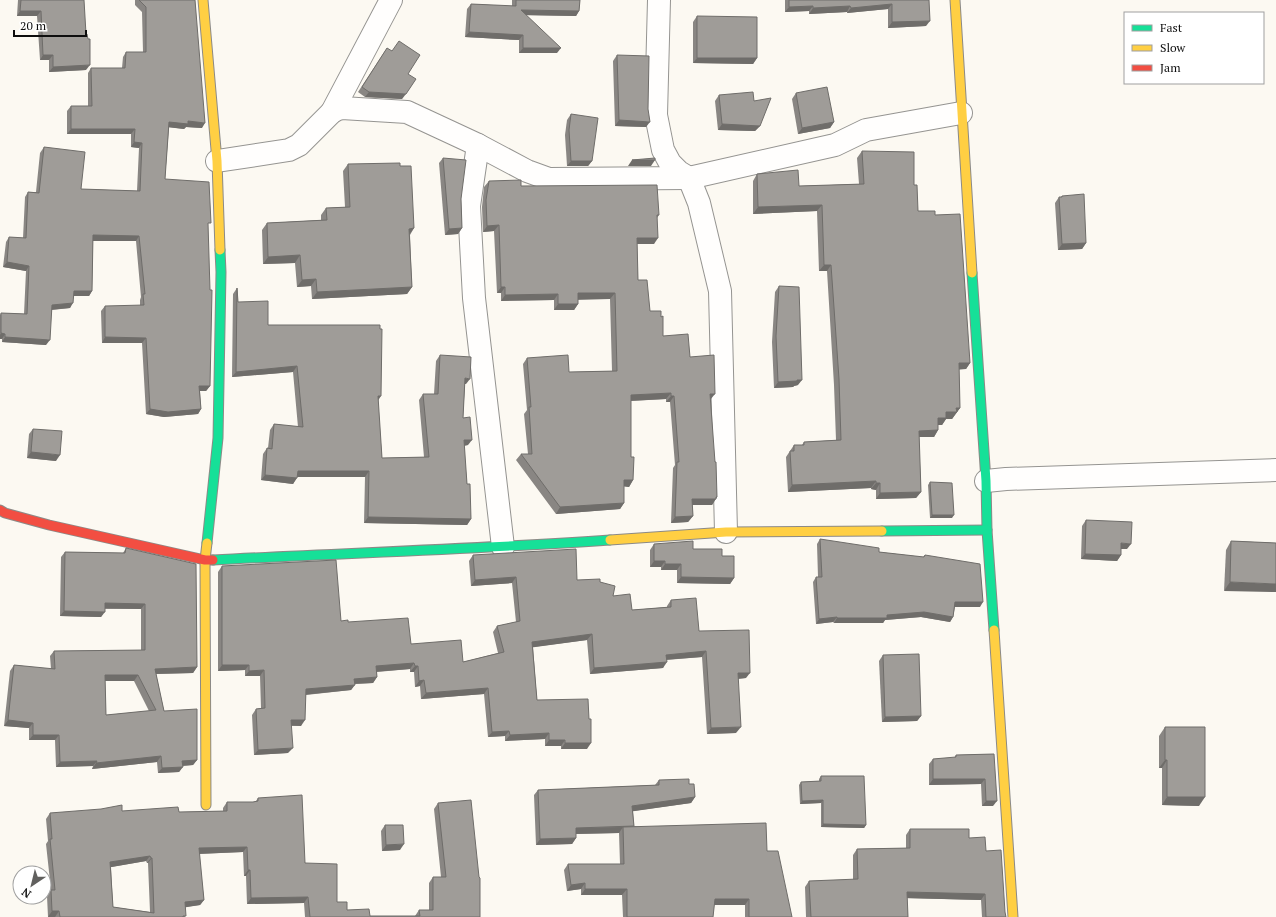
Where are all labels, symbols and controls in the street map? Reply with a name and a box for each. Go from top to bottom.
scale bar [14,12,86,38]
legend [1124,12,1264,84]
text: 20 m [20,18,47,33]
text: Fast [1160,20,1183,35]
text: Slow [1160,40,1186,55]
text: Jam [1160,60,1181,75]
north arrow [12,865,52,905]
text: N [18,885,34,901]

